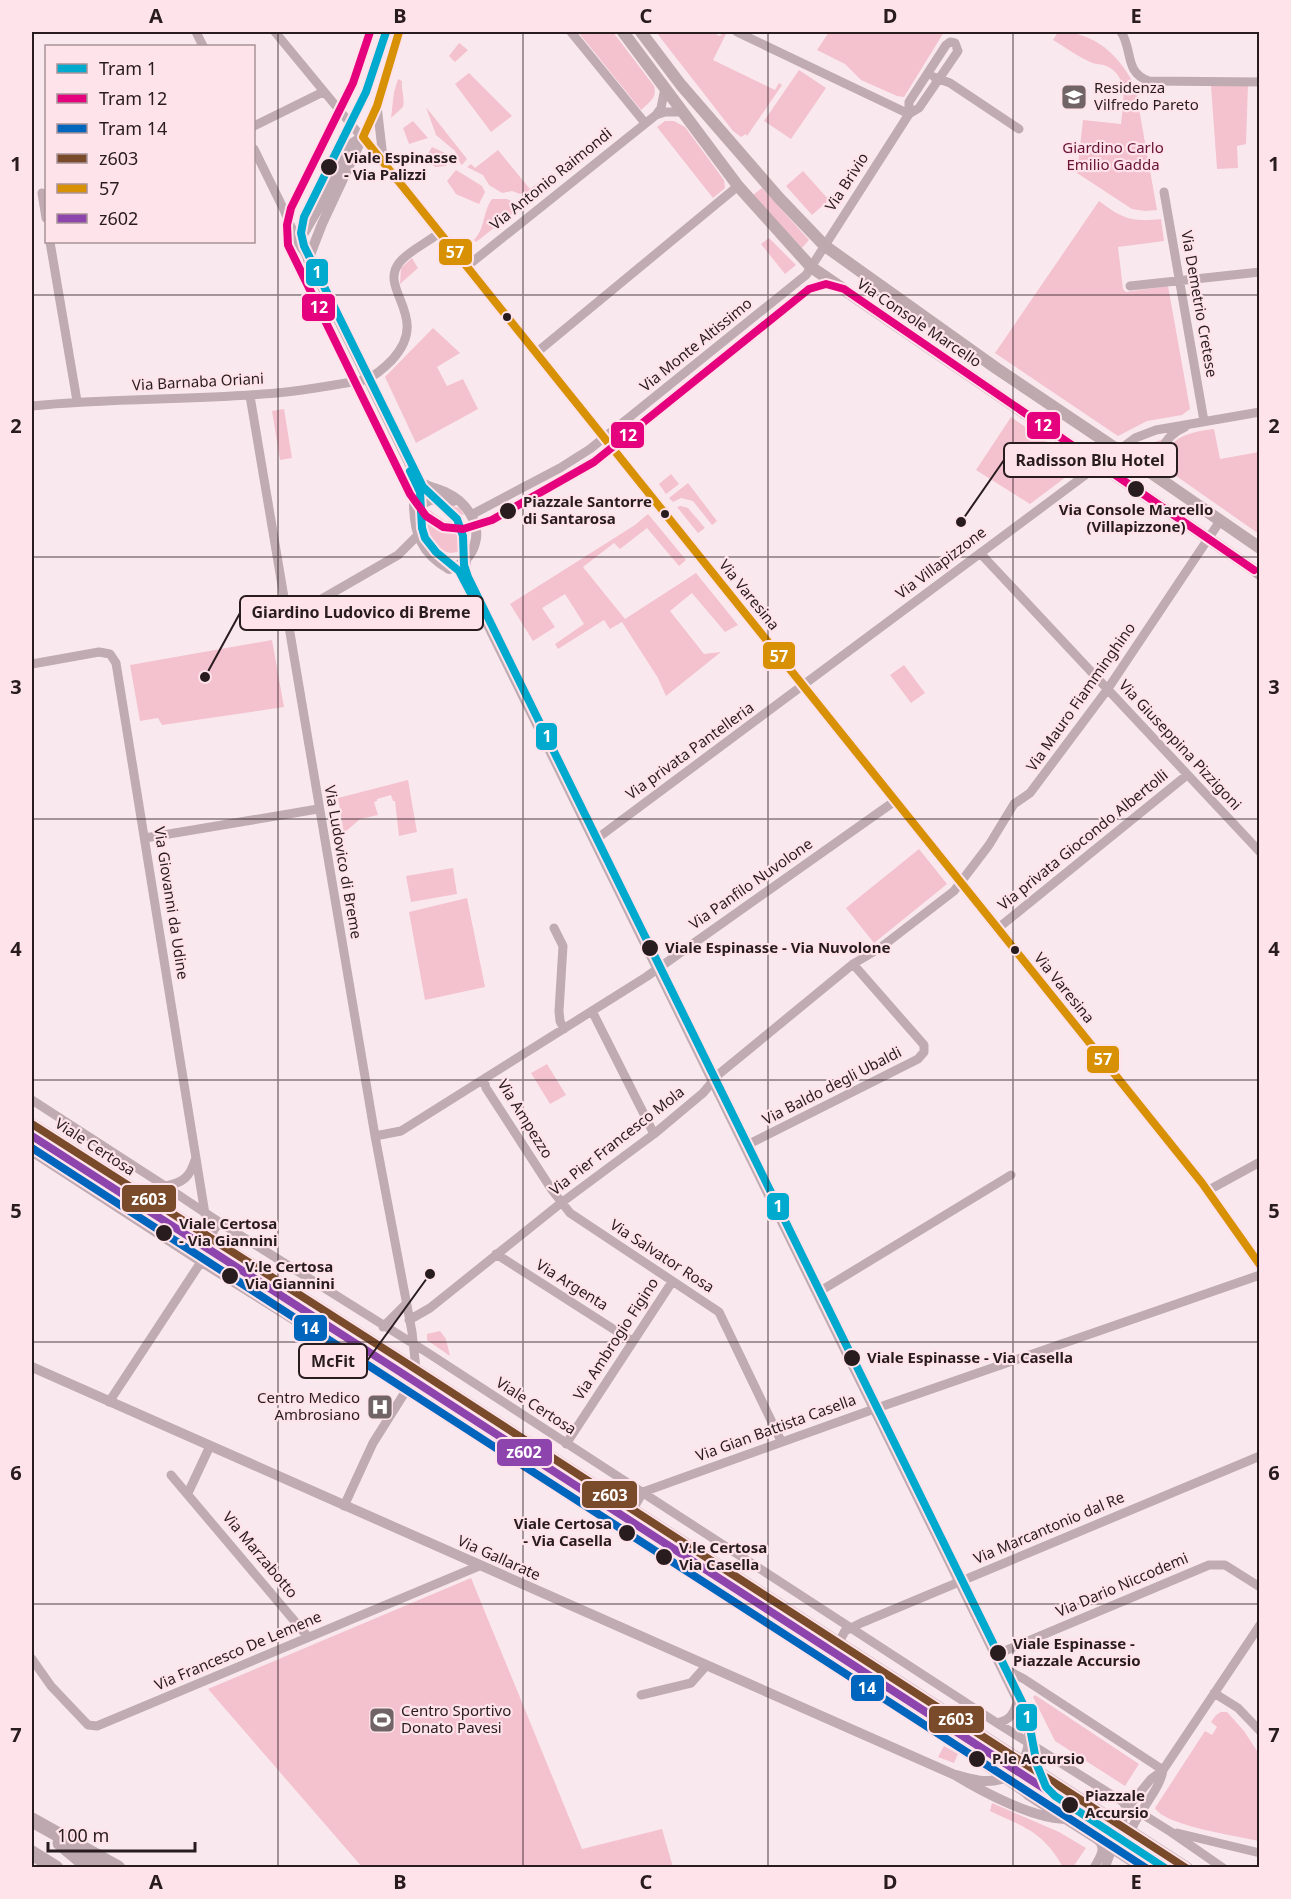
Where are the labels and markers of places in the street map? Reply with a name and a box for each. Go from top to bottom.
place label: Residenza Vilfredo Pareto [1094,77,1199,114]
school or university icon: Residenza Vilfredo Pareto [1059,82,1089,112]
place label: Viale Espinasse - Via Palizzi [344,147,457,184]
marker: Viale Espinasse - Via Palizzi [319,157,339,177]
unlabelled marker [501,311,513,323]
callout: Radisson Blu Hotel [1004,443,1177,477]
marker: Via Console Marcello (Villapizzone) [1126,479,1146,499]
place label: Piazzale Santorre di Santarosa [523,491,652,528]
place label: Via Console Marcello (Villapizzone) [1059,499,1213,536]
marker: Piazzale Santorre di Santarosa [498,501,518,521]
unlabelled marker [659,508,671,520]
callout: Giardino Ludovico di Breme [240,596,483,630]
place label: Viale Espinasse - Via Nuvolone [665,937,890,957]
marker: Viale Espinasse - Via Nuvolone [640,938,660,958]
unlabelled marker [1009,944,1021,956]
place label: Viale Certosa - Via Giannini [179,1213,277,1250]
marker: Viale Certosa - Via Giannini [154,1223,174,1243]
place label: V.le Certosa Via Giannini [245,1256,335,1293]
marker: V.le Certosa Via Giannini [220,1266,240,1286]
callout: McFit [299,1344,367,1378]
place label: Viale Espinasse - Via Casella [867,1347,1073,1367]
marker: Viale Espinasse - Via Casella [842,1348,862,1368]
place label: Centro Medico Ambrosiano [257,1387,360,1424]
hospital icon: Centro Medico Ambrosiano [365,1392,395,1422]
place label: Viale Certosa - Via Casella [514,1513,612,1550]
marker: Viale Certosa - Via Casella [617,1523,637,1543]
place label: V.le Certosa Via Casella [679,1537,767,1574]
marker: V.le Certosa Via Casella [654,1547,674,1567]
place label: Viale Espinasse - Piazzale Accursio [1013,1633,1141,1670]
marker: Viale Espinasse - Piazzale Accursio [988,1643,1008,1663]
place label: Centro Sportivo Donato Pavesi [401,1700,511,1737]
sports icon: Centro Sportivo Donato Pavesi [367,1705,397,1735]
place label: P.le Accursio [992,1748,1085,1768]
marker: P.le Accursio [967,1749,987,1769]
place label: Piazzale Accursio [1085,1785,1149,1822]
marker: Piazzale Accursio [1060,1795,1080,1815]

